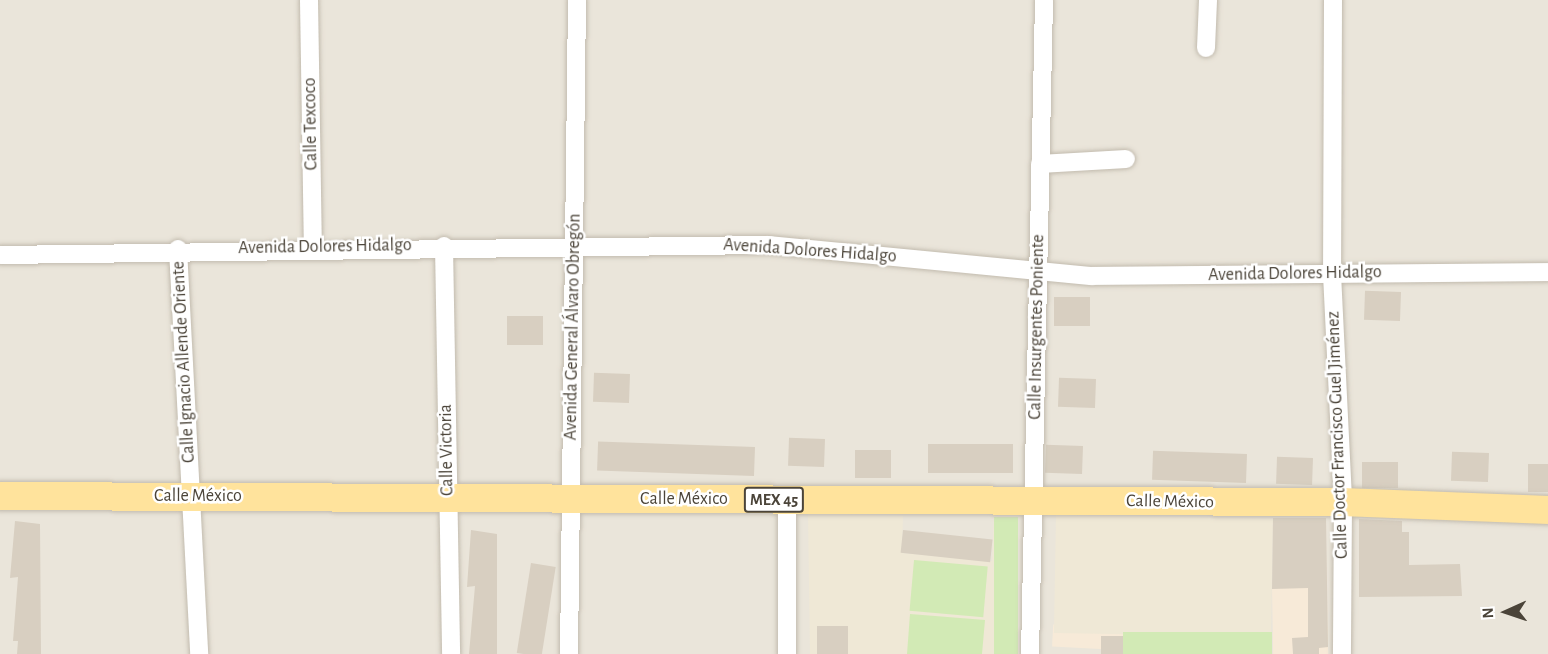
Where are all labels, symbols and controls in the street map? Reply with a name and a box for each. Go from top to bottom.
street label: Calle Texcoco [299,77,323,171]
street label: Avenida General Álvaro Obregón [560,213,586,441]
street label: Avenida Dolores Hidalgo [723,234,897,268]
street label: Calle Insurgentes Poniente [1025,234,1049,420]
street label: Avenida Dolores Hidalgo [238,235,412,259]
street label: Calle Ignacio Allende Oriente [168,261,200,463]
street label: Avenida Dolores Hidalgo [1208,262,1382,286]
street label: Calle Doctor Francisco Guel Jiménez [1323,311,1353,559]
street label: Calle Victoria [435,404,459,496]
street label: Calle México [154,485,242,507]
road number: MEX 45 [742,487,806,513]
street label: Calle México [640,488,728,510]
street label: Calle México [1126,490,1214,514]
north arrow [1476,582,1536,642]
text: N [1480,607,1496,619]

